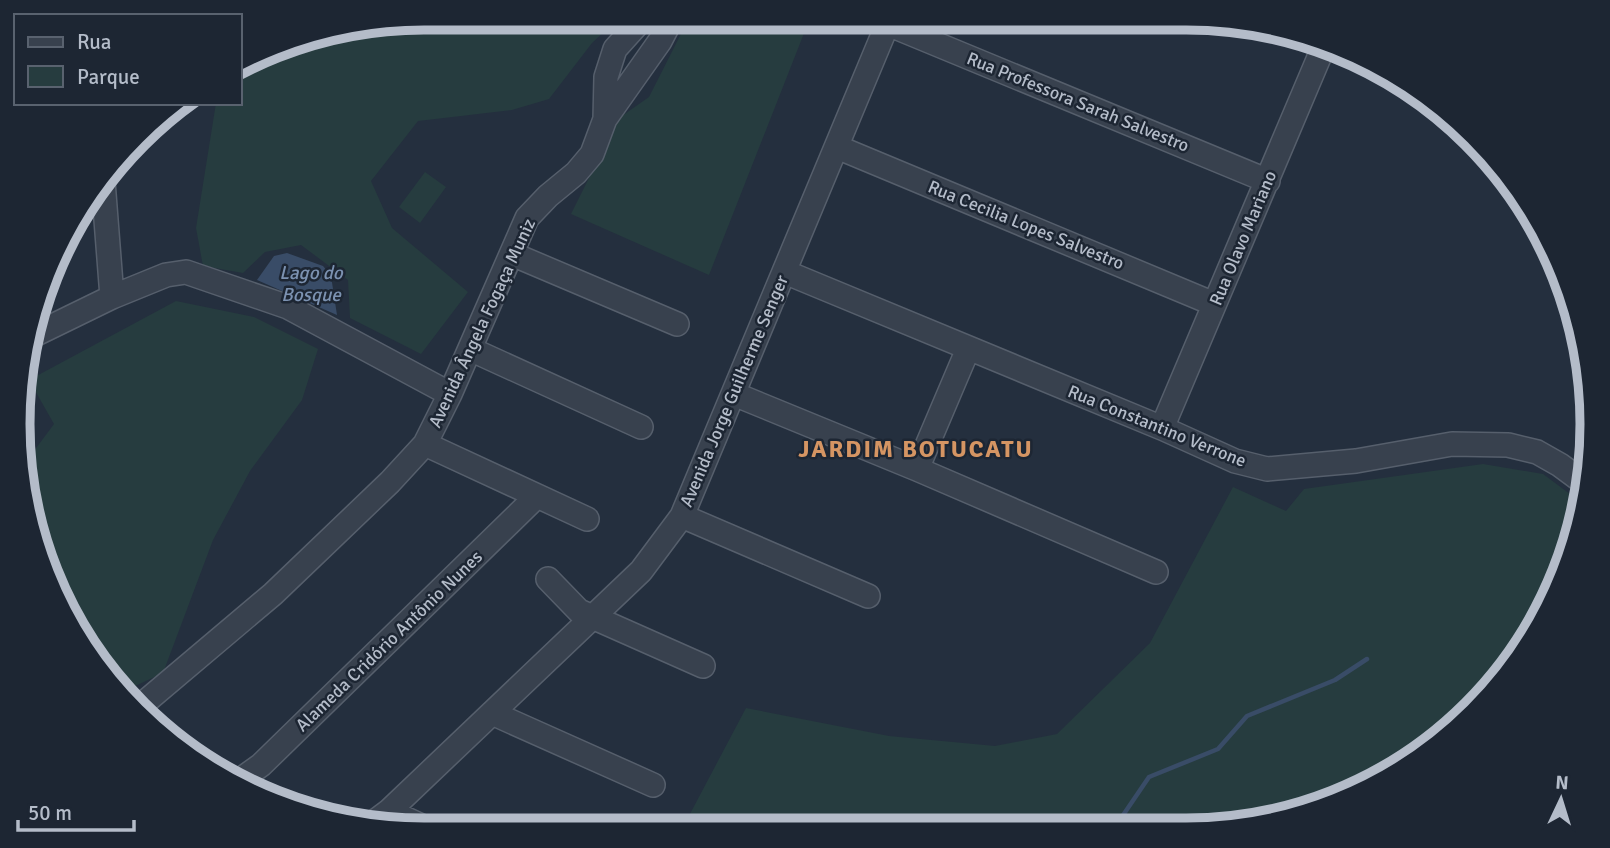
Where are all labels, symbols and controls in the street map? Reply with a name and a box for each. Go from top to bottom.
legend [14,14,242,105]
text: Rua [77,29,111,55]
street label: Rua Professora Sarah Salvestro [964,47,1192,157]
text: Parque [77,64,140,90]
street label: Rua Olavo Mariano [1205,167,1281,309]
street label: Rua Cecilia Lopes Salvestro [925,176,1127,274]
street label: Avenida Ângela Fogaça Muniz [424,215,540,431]
water label: Lago do Bosque [279,261,344,307]
street label: Avenida Jorge Guilherme Senger [675,271,793,510]
street label: Rua Constantino Verrone [1065,380,1249,472]
district label: JARDIM BOTUCATU [798,434,1034,464]
street label: Alameda Cridório Antônio Nunes [291,546,487,736]
north arrow [1526,764,1596,834]
text: N [1555,771,1570,795]
scale bar [18,788,133,832]
text: 50 m [28,800,72,826]

